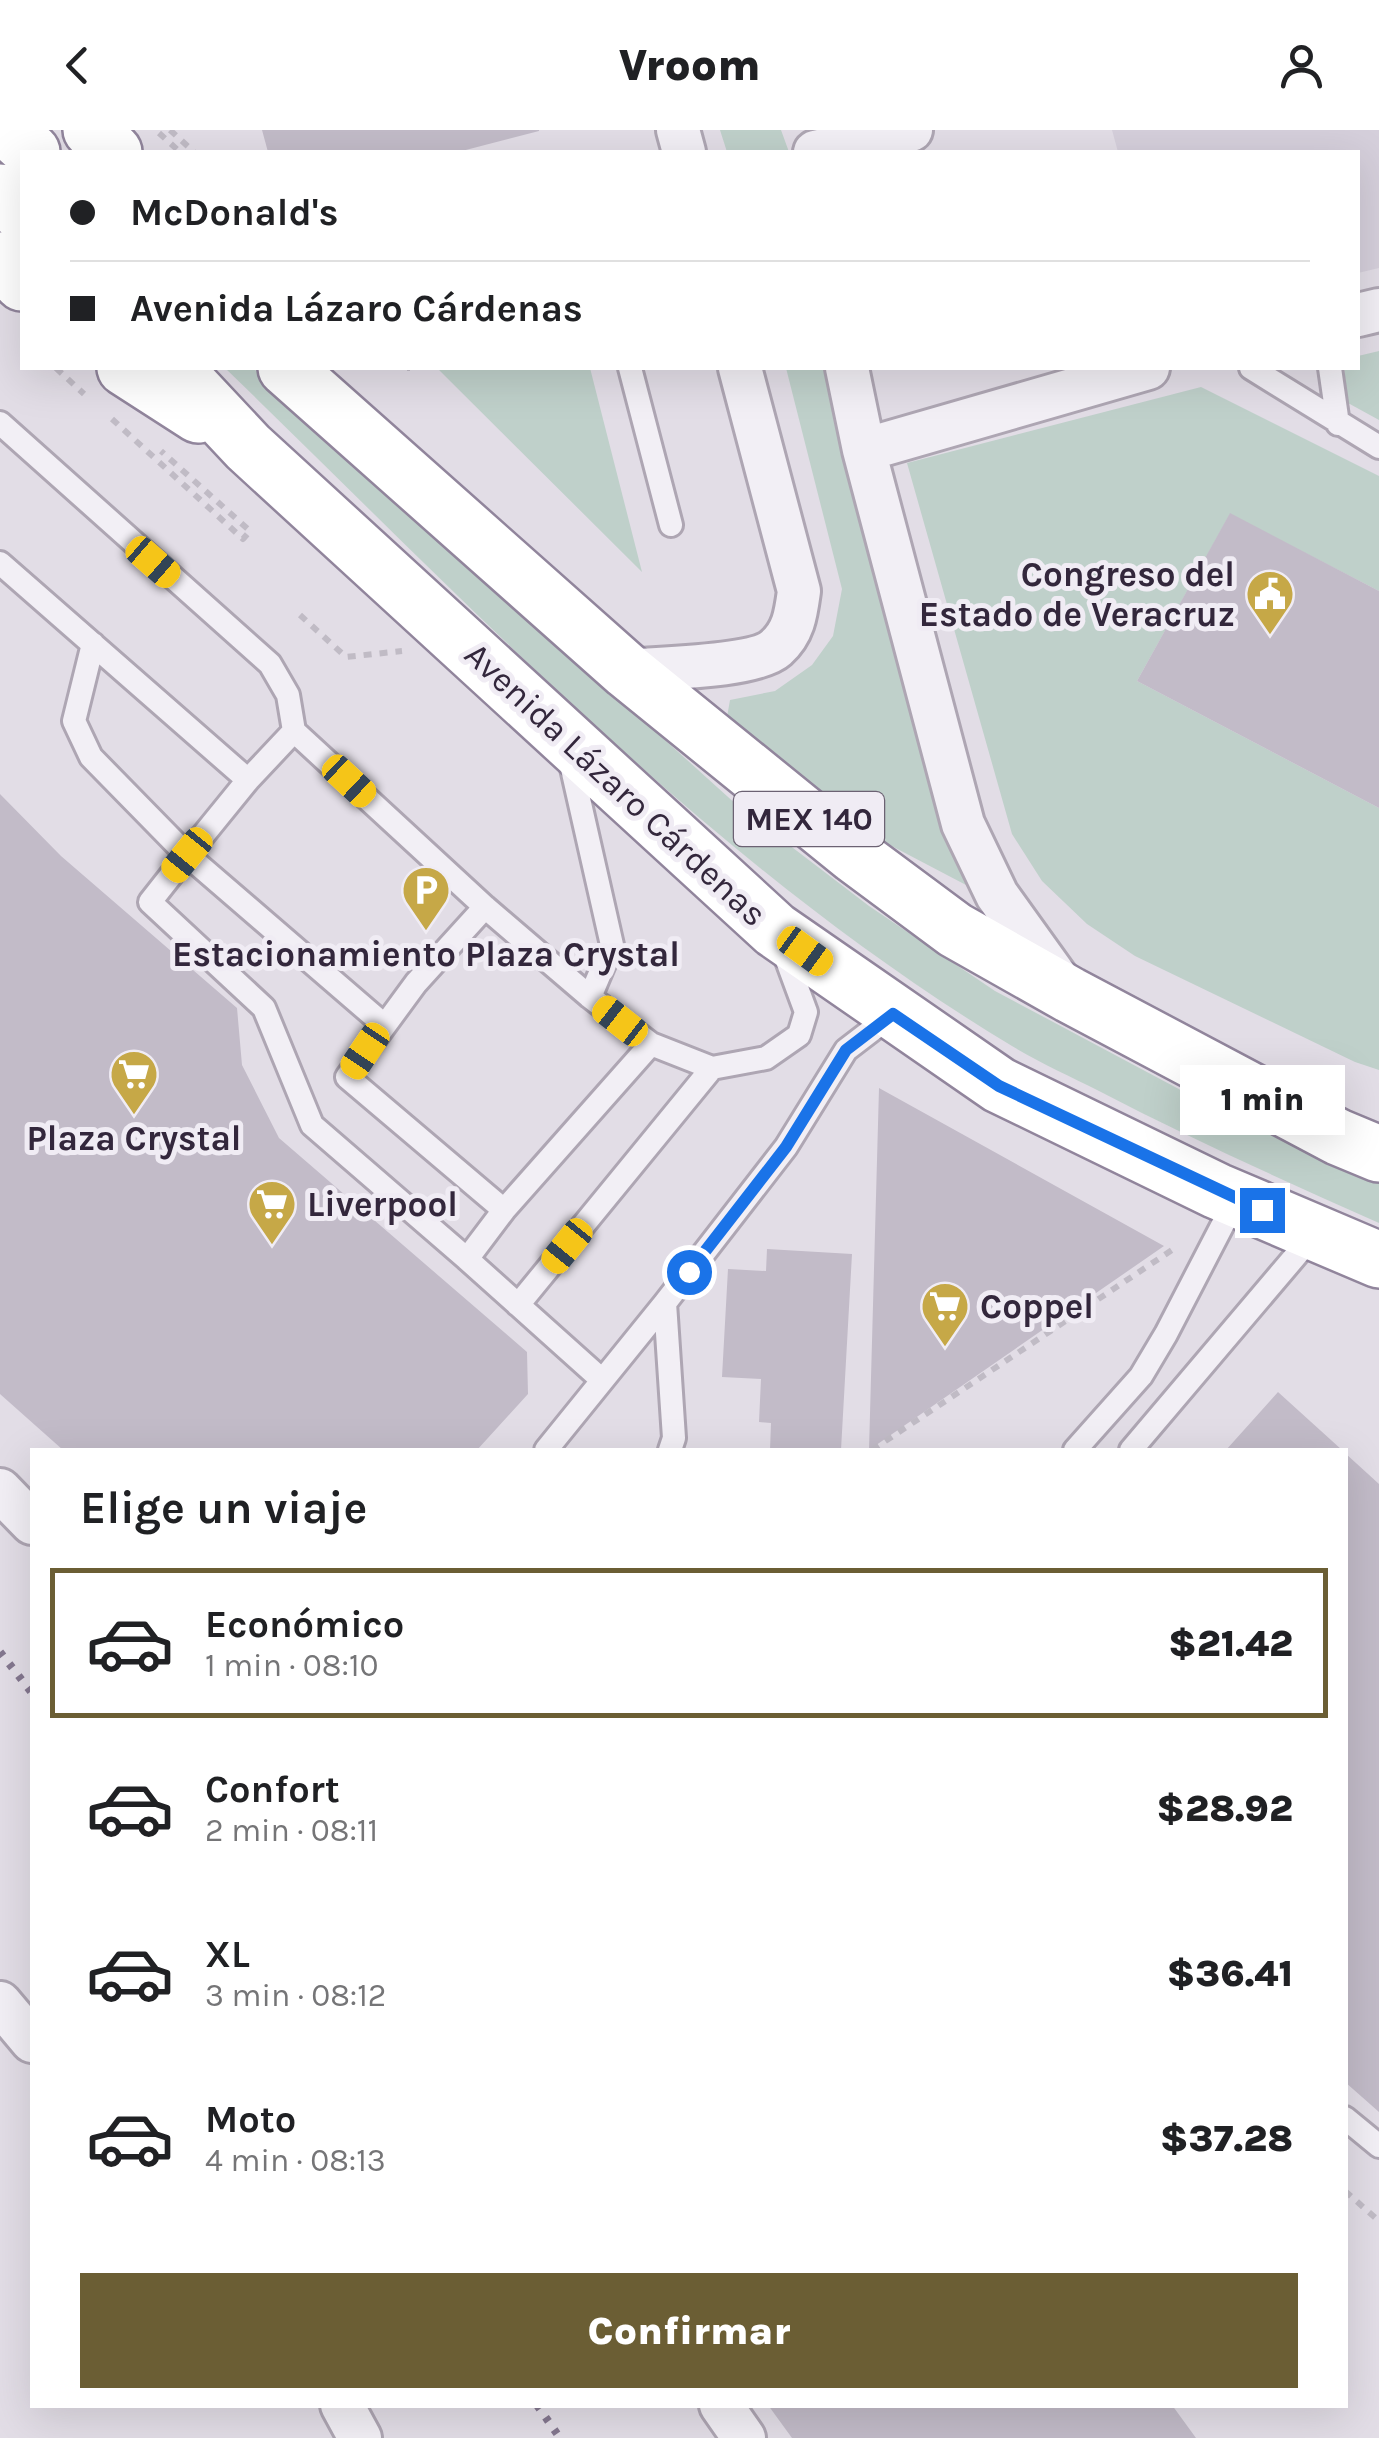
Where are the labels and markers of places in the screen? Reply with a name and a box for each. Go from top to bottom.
place label: Congreso del Estado de Veracruz [919,554,1235,635]
public building icon: Congreso del Estado de Veracruz [1244,568,1296,636]
parking icon: Estacionamiento Plaza Crystal [400,864,452,932]
place label: Estacionamiento Plaza Crystal [172,934,680,976]
supermarket icon: Plaza Crystal [108,1048,160,1116]
place label: Plaza Crystal [26,1118,242,1160]
supermarket icon: Liverpool [246,1178,298,1246]
place label: Liverpool [307,1184,458,1225]
supermarket icon: Coppel [919,1280,971,1348]
place label: Coppel [980,1286,1094,1327]

